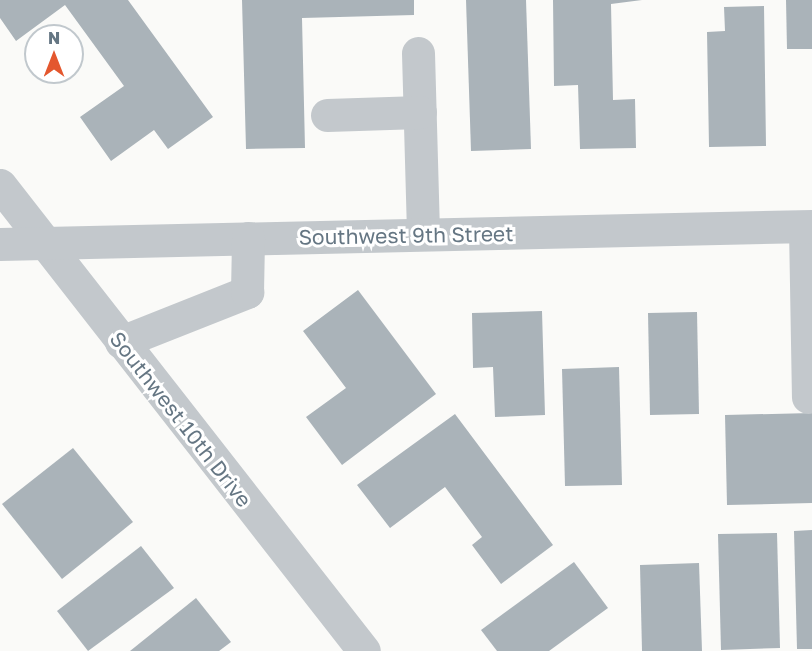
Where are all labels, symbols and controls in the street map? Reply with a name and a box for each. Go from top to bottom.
north arrow [24,24,84,84]
text: N [48,28,60,48]
street label: Southwest 9th Street [298,221,514,249]
street label: Southwest 10th Drive [105,326,257,512]

